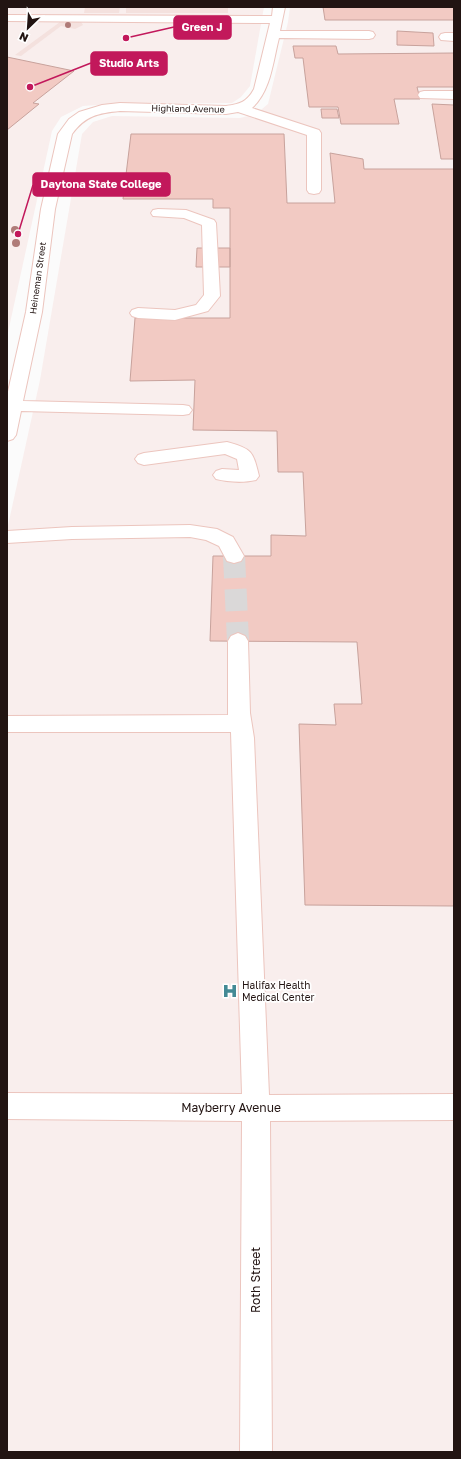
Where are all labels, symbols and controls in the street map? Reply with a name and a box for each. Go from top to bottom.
north arrow [8,8,48,48]
callout: Green J [174,16,231,39]
text: Green J [182,20,222,33]
text: N [17,30,30,45]
callout: Studio Arts [91,52,167,75]
text: Studio Arts [99,56,159,69]
street label: Highland Avenue [151,102,225,115]
callout: Daytona State College [33,173,170,196]
text: Daytona State College [41,177,162,190]
street label: Heineman Street [27,241,48,315]
place label: Halifax Health Medical Center [242,979,314,1003]
hospital icon: Halifax Health Medical Center [221,982,239,1000]
street label: Mayberry Avenue [181,1100,281,1115]
street label: Roth Street [248,1247,263,1313]

